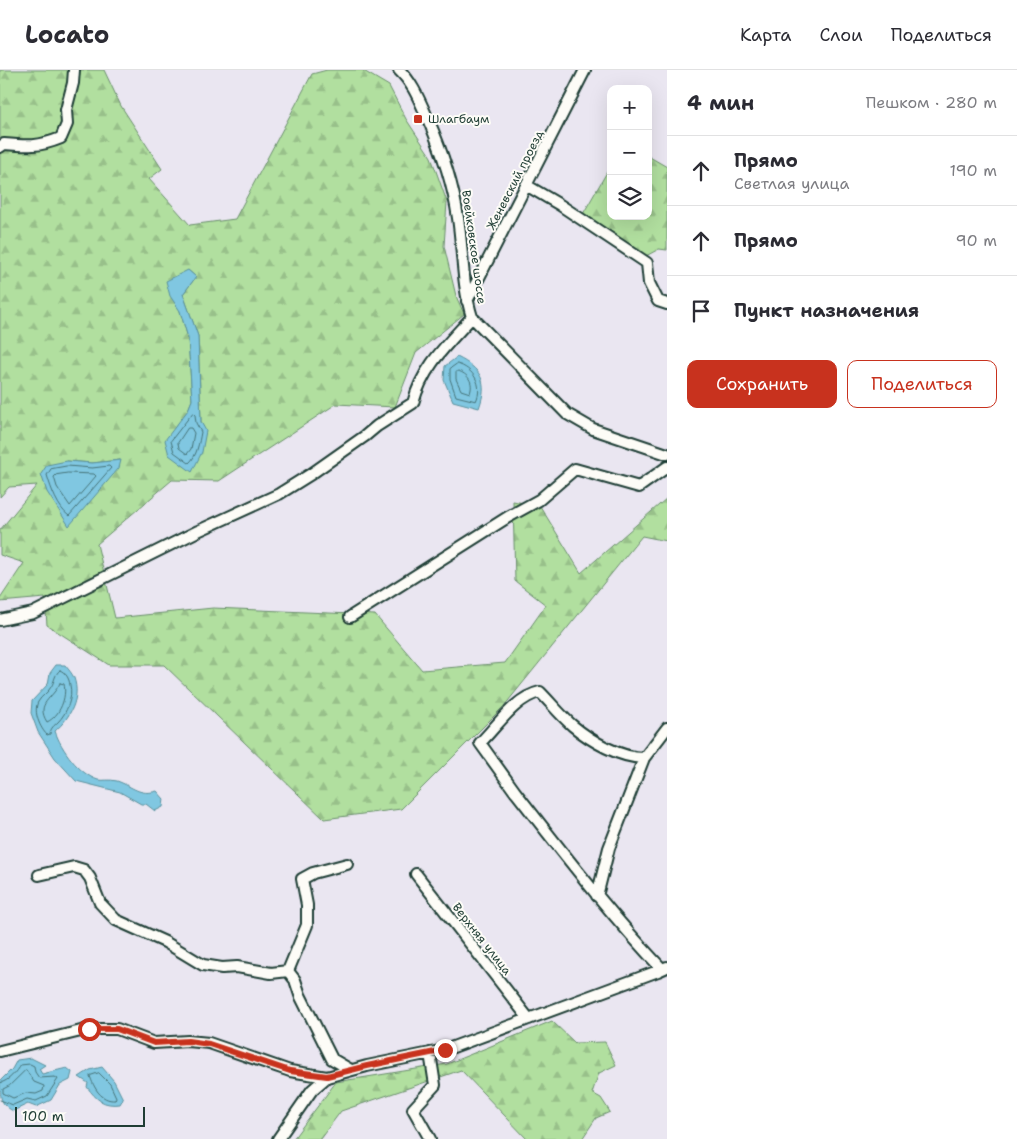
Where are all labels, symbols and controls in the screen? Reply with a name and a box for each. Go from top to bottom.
text: Locato [25,19,109,51]
text: Карта [740,23,791,47]
text: Слои [819,23,863,47]
text: Поделиться [891,23,992,47]
map controls [607,85,652,220]
button: + [607,85,652,130]
text: 4 мин [687,89,754,117]
text: Пешком · 280 m [866,92,997,113]
place label: Шлагбаум [428,111,489,127]
marker: Шлагбаум [412,113,424,125]
street label: Женевский проезд [483,127,547,233]
button: − [607,130,652,175]
text: Прямо [734,148,798,173]
icon: ahead [687,157,715,185]
text: 190 m [950,160,997,181]
text: Светлая улица [734,173,849,194]
button: layers [607,175,652,220]
street label: Воейковское шоссе [458,189,490,305]
icon: ahead [687,227,715,255]
text: Прямо [734,228,798,253]
text: 90 m [956,230,997,251]
icon: arrive [687,297,715,325]
text: Пункт назначения [734,298,919,323]
button: Сохранить [687,360,837,408]
button: Поделиться [847,360,997,408]
street label: Верхняя улица [449,900,515,979]
route start [78,1018,101,1041]
route end [434,1039,457,1062]
scale bar [15,1104,145,1127]
text: 100 m [22,1107,64,1125]

